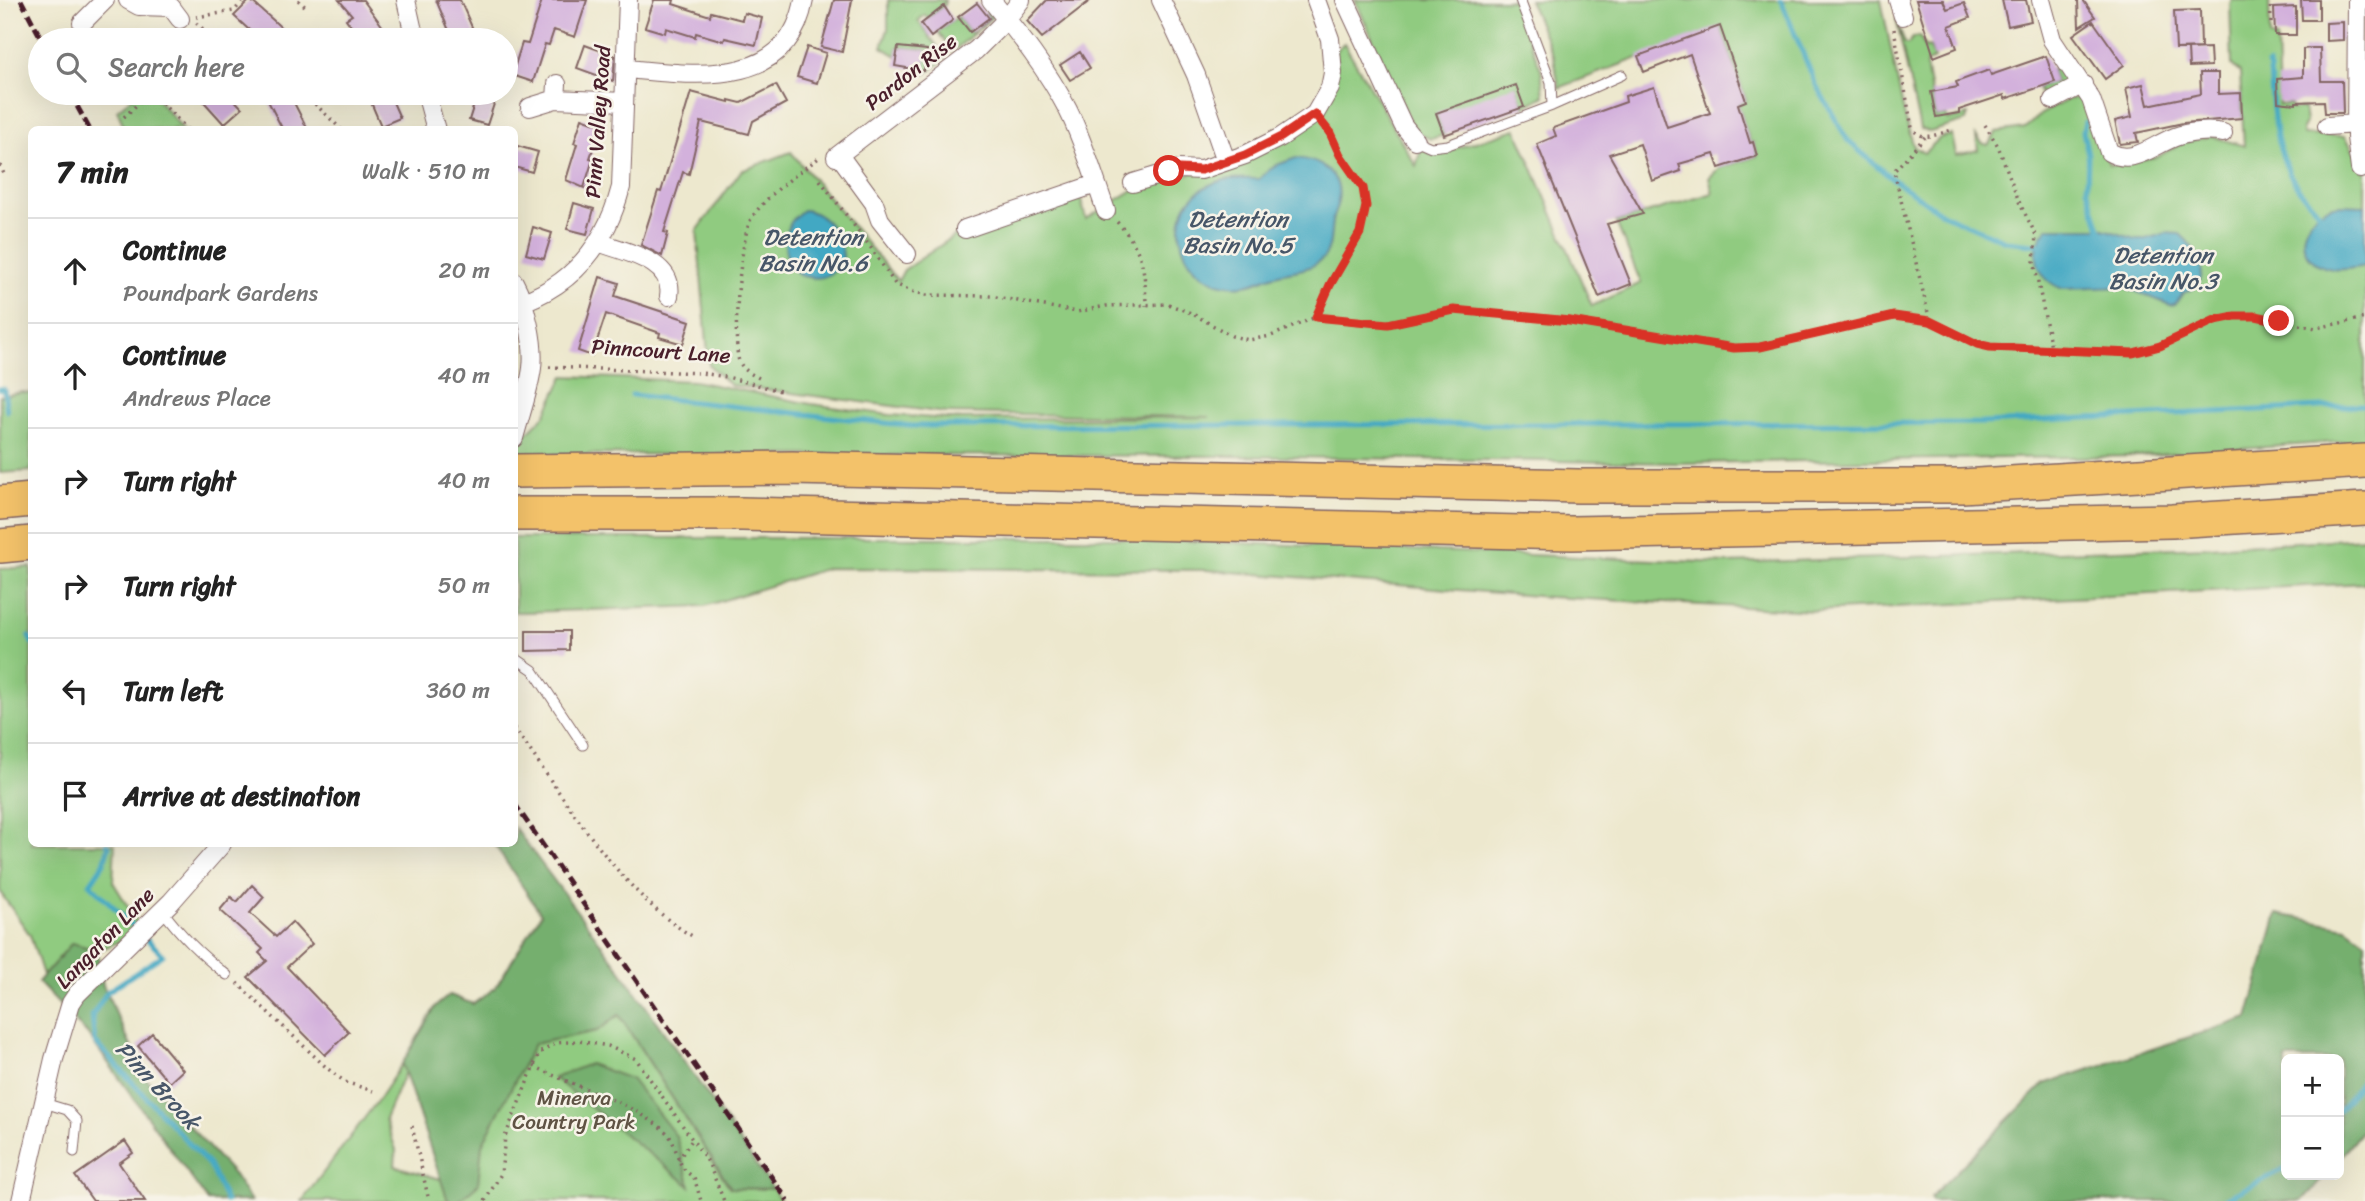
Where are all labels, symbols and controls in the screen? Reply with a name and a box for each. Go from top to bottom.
street label: Pardon Rise [856,23,966,121]
search box [28,28,518,105]
street label: Pinn Valley Road [574,42,622,200]
text: Search here [108,44,245,90]
icon: search [52,48,90,86]
text: 7 min [56,145,128,199]
text: Walk · 510 m [362,151,490,192]
route start [1153,155,1184,186]
water label: Detention Basin No.5 [1183,199,1297,266]
water label: Detention Basin No.6 [759,217,869,284]
text: Continue [123,227,226,273]
water label: Detention Basin No.3 [2109,235,2221,302]
text: 20 m [439,250,490,291]
icon: ahead [56,252,94,290]
text: Poundpark Gardens [123,273,318,314]
route end [2263,305,2294,336]
street label: Pinncourt Lane [590,327,732,375]
text: Continue [123,332,226,378]
text: 40 m [437,355,490,396]
icon: ahead [56,357,94,395]
text: Andrews Place [123,378,271,419]
text: Turn right [123,458,236,504]
text: 40 m [437,460,490,501]
icon: right [56,462,94,500]
text: Turn right [123,563,236,609]
text: 50 m [438,565,490,606]
icon: right [56,567,94,605]
text: Turn left [123,668,223,714]
text: 360 m [426,670,490,711]
icon: left [56,672,94,710]
text: Arrive at destination [123,773,360,819]
icon: arrive [56,777,94,815]
street label: Langaton Lane [46,878,164,998]
water label: Pinn Brook [105,1031,212,1142]
map controls [2281,1054,2344,1180]
button: + [2281,1054,2344,1117]
park label: Minerva Country Park [512,1079,636,1141]
button: − [2281,1117,2344,1180]

